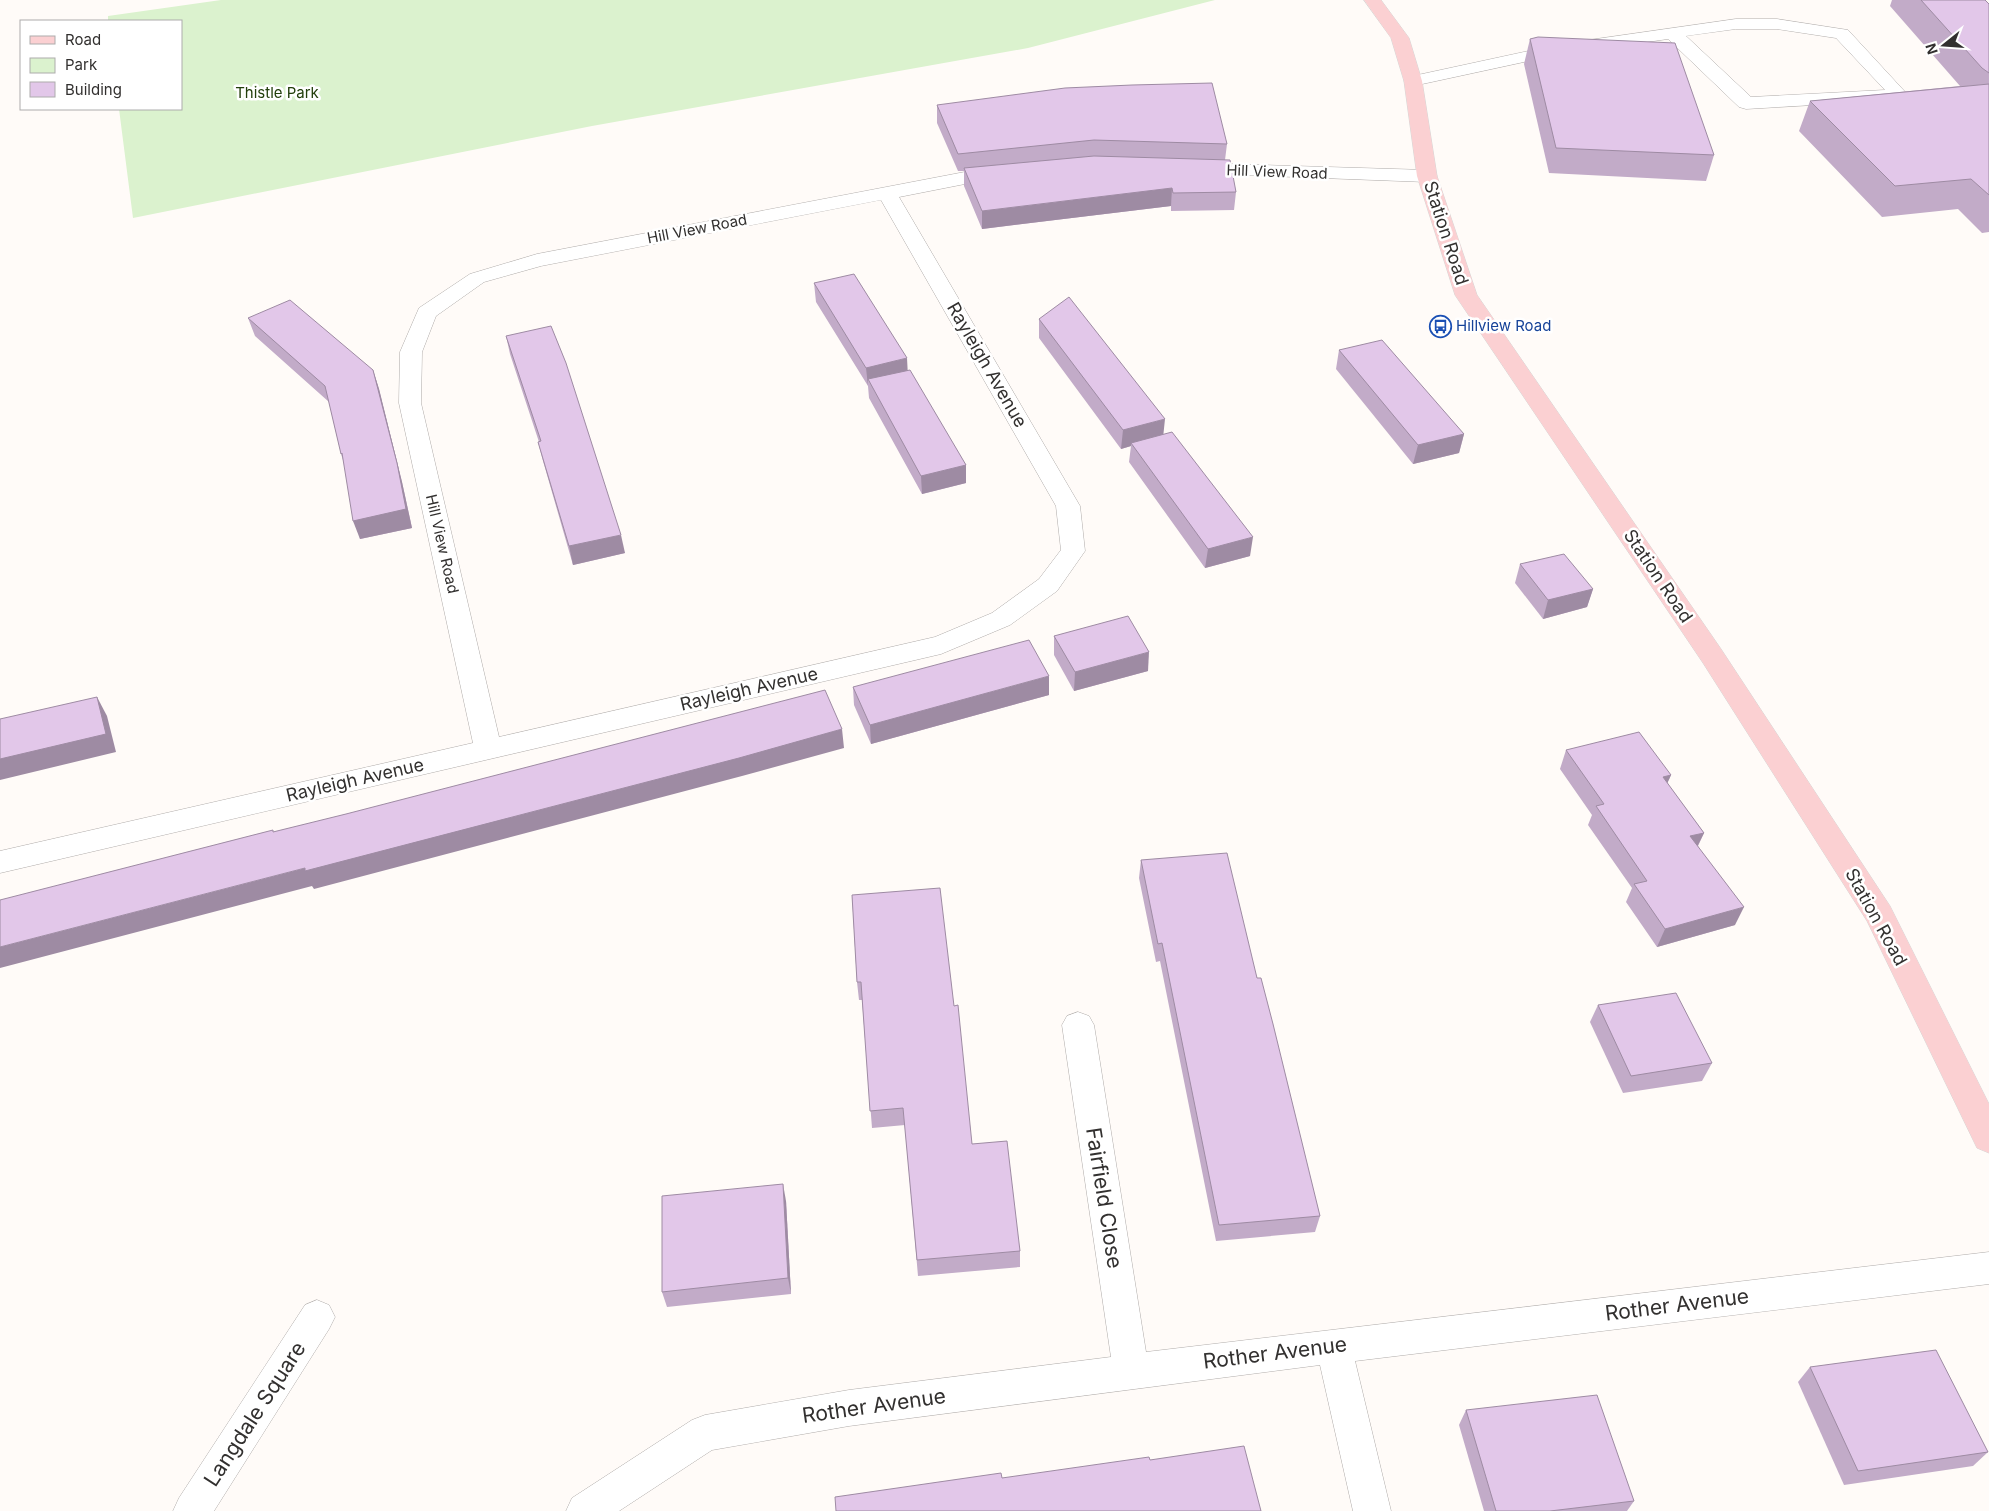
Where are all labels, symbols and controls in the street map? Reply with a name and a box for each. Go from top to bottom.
legend [20,20,182,110]
north arrow [1919,20,1969,70]
text: Road [65,30,101,49]
text: N [1921,41,1941,57]
text: Park [65,55,98,74]
text: Building [65,80,122,99]
park label: Thistle Park [235,83,320,102]
street label: Hill View Road [1226,160,1328,183]
street label: Station Road [1420,178,1473,287]
street label: Hill View Road [645,210,748,248]
street label: Rayleigh Avenue [943,299,1032,431]
bus stop icon: Hillview Road [1428,314,1452,338]
place label: Hillview Road [1456,316,1551,335]
street label: Hill View Road [422,492,463,595]
street label: Station Road [1620,525,1697,626]
street label: Rayleigh Avenue [678,662,820,715]
street label: Rayleigh Avenue [284,753,426,806]
street label: Station Road [1841,865,1912,969]
street label: Fairfield Close [1081,1126,1128,1270]
street label: Rother Avenue [1603,1283,1750,1326]
street label: Rother Avenue [1201,1331,1348,1374]
street label: Langdale Square [199,1337,311,1491]
street label: Rother Avenue [800,1383,947,1428]

